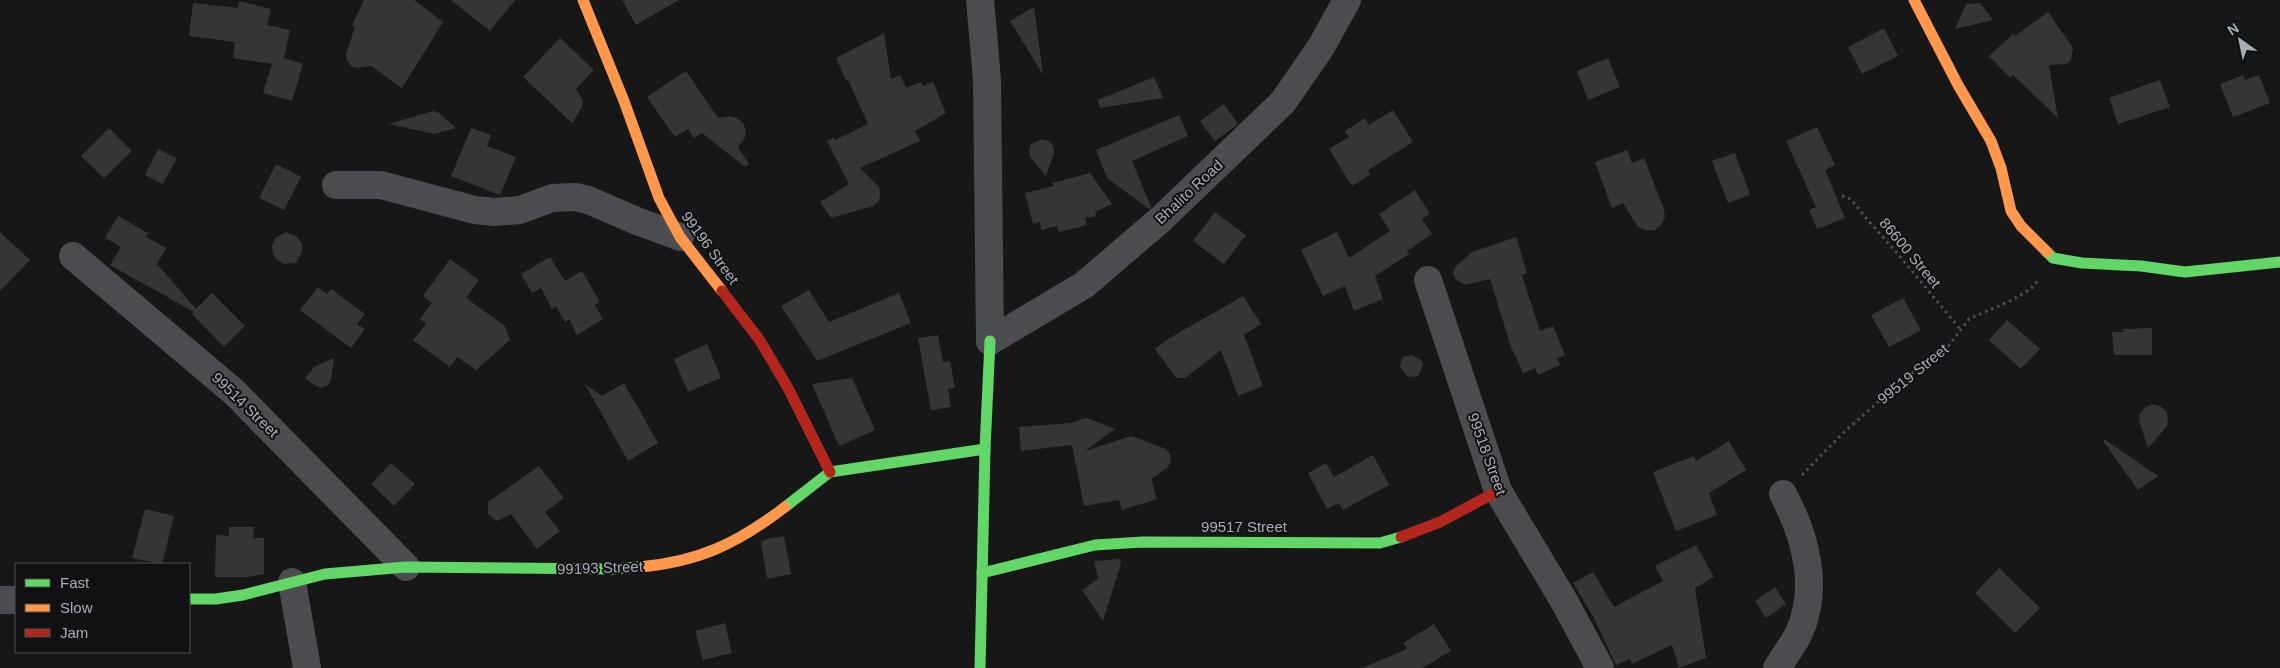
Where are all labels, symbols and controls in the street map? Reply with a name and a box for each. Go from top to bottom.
north arrow [2215,15,2265,65]
text: N [2224,20,2242,39]
street label: Bhalito Road [1151,156,1226,227]
street label: 99196 Street [678,208,743,288]
street label: 86600 Street [1876,214,1945,292]
street label: 99519 Street [1874,339,1952,407]
street label: 99514 Street [209,369,283,441]
street label: 99518 Street [1465,411,1510,498]
street label: 99517 Street [1201,518,1288,535]
street label: 99193 Street [557,557,644,577]
legend [15,563,190,653]
text: Fast [60,574,90,591]
text: Slow [60,599,93,616]
text: Jam [60,624,88,641]

